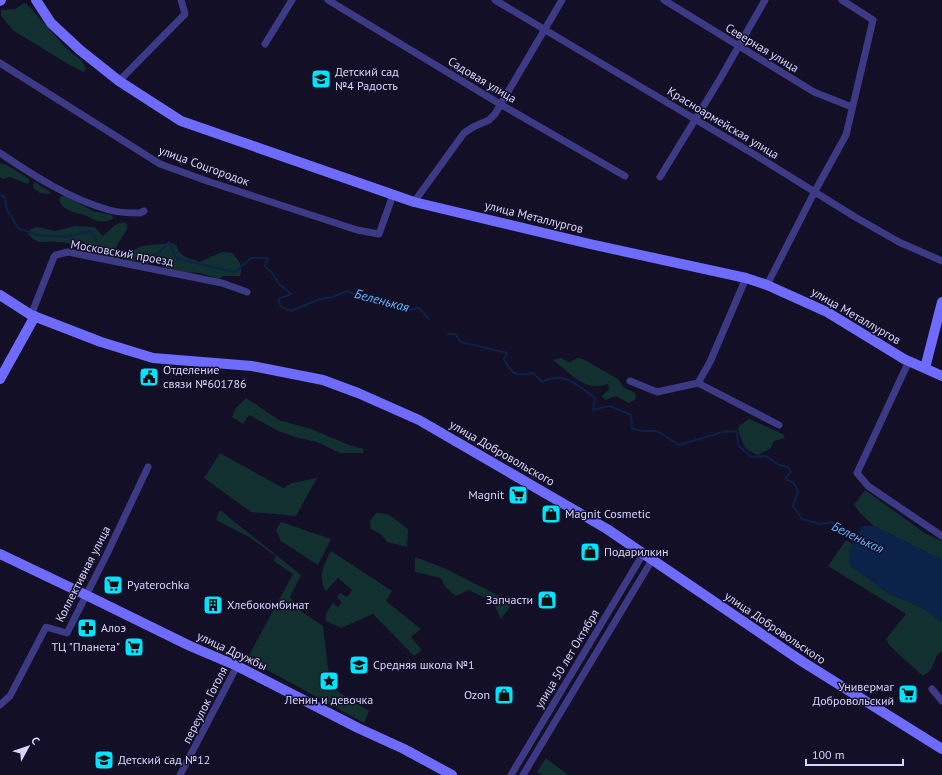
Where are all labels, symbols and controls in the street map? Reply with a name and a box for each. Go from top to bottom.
street label: Северная улица [723,20,802,75]
street label: Садовая улица [445,53,519,106]
place label: Детский сад №4 Радость [335,64,399,93]
school or university icon: Детский сад №4 Радость [310,68,332,90]
street label: Красноармейская улица [665,83,782,162]
street label: улица Соцгородок [157,142,252,189]
street label: улица Металлургов [483,197,585,236]
street label: Московский проезд [70,236,175,269]
street label: улица Металлургов [809,284,904,347]
water label: Беленькая [353,285,411,316]
place label: Отделение связи №601786 [163,362,247,391]
public building icon: Отделение связи №601786 [138,366,160,388]
street label: улица Добровольского [447,416,557,489]
supermarket icon: Magnit [507,484,529,506]
place label: Magnit [468,487,504,502]
shop icon: Magnit Cosmetic [540,503,562,525]
place label: Magnit Cosmetic [565,506,651,521]
water label: Беленькая [829,518,887,557]
street label: Коллективная улица [52,523,113,624]
shop icon: Подарилкин [579,541,601,563]
place label: Подарилкин [604,544,669,559]
supermarket icon: Pyaterochka [102,574,124,596]
place label: Pyaterochka [127,577,190,592]
street label: улица Добровольского [722,588,829,667]
shop icon: Запчасти [536,589,558,611]
place label: Запчасти [486,592,533,607]
building icon: Хлебокомбинат [202,594,224,616]
place label: Хлебокомбинат [227,597,309,612]
street label: улица 50 лет Октября [531,607,602,711]
pharmacy icon: Алоэ [76,617,98,639]
place label: Алоэ [101,620,126,635]
street label: улица Дружбы [195,628,270,673]
supermarket icon: ТЦ "Планета" [123,636,145,658]
place label: ТЦ "Планета" [51,639,120,654]
school or university icon: Средняя школа №1 [348,654,370,676]
place label: Средняя школа №1 [373,657,475,672]
street label: переулок Гоголя [179,664,230,746]
place icon: Ленин и девочка [318,670,340,692]
place label: Универмаг Добровольский [812,679,895,708]
supermarket icon: Универмаг Добровольский [897,683,919,705]
shop icon: Ozon [493,684,515,706]
place label: Ozon [464,687,490,702]
place label: Ленин и девочка [284,692,373,707]
north arrow [8,727,48,767]
text: С [28,734,43,747]
scale bar [806,741,903,767]
text: 100 m [812,747,845,762]
school or university icon: Детский сад №12 [93,749,115,771]
place label: Детский сад №12 [118,752,210,767]

